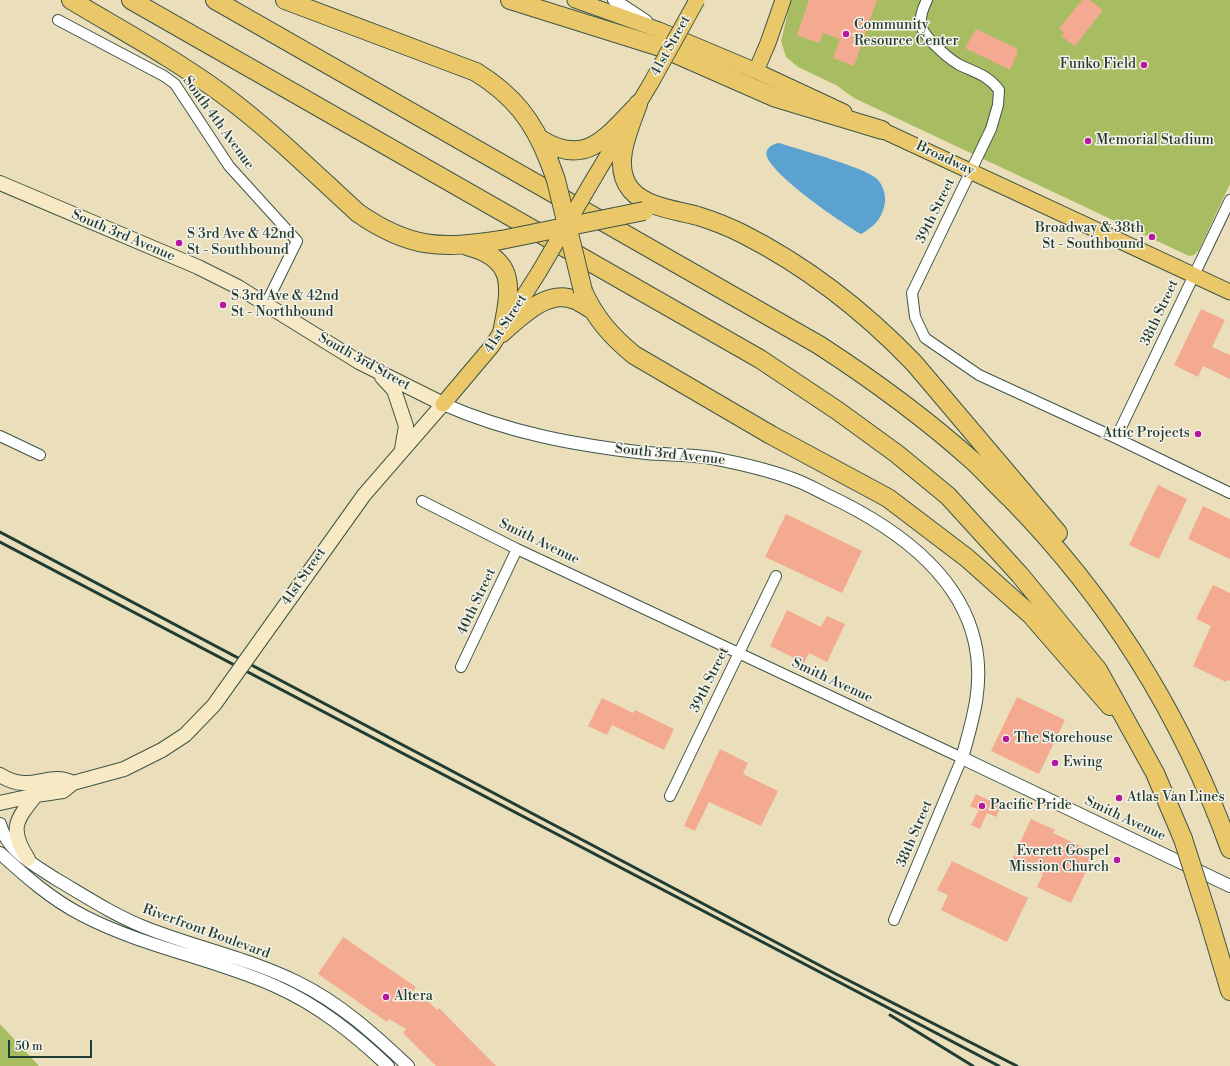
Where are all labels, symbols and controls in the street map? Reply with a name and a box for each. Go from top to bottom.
street label: 41st Street [648,13,694,79]
place label: Community Resource Center [854,18,959,50]
marker: Community Resource Center [841,29,851,39]
place label: Funko Field [1060,57,1136,73]
marker: Funko Field [1139,60,1149,70]
street label: South 4th Avenue [179,73,257,173]
place label: Memorial Stadium [1096,133,1214,149]
marker: Memorial Stadium [1083,136,1093,146]
street label: Broadway [913,138,977,180]
street label: 39th Street [913,176,959,246]
street label: South 3rd Avenue [69,207,177,265]
place label: Broadway & 38th St - Southbound [1035,221,1144,254]
place label: S 3rd Ave & 42nd St - Southbound [187,227,295,260]
marker: Broadway & 38th St - Southbound [1147,232,1157,242]
marker: S 3rd Ave & 42nd St - Southbound [174,238,184,248]
street label: 38th Street [1137,277,1183,349]
place label: S 3rd Ave & 42nd St - Northbound [231,289,339,322]
street label: 41st Street [481,292,531,356]
marker: S 3rd Ave & 42nd St - Northbound [218,300,228,310]
street label: South 3rd Street [315,330,413,394]
place label: Attic Projects [1103,426,1190,442]
marker: Attic Projects [1193,429,1203,439]
street label: South 3rd Avenue [614,441,726,469]
street label: Smith Avenue [496,515,582,569]
street label: 41st Street [278,545,330,609]
street label: 40th Street [454,566,500,638]
street label: 39th Street [687,645,733,715]
street label: Smith Avenue [789,655,875,707]
place label: The Storehouse [1014,731,1113,747]
marker: The Storehouse [1001,734,1011,744]
place label: Ewing [1063,755,1102,771]
marker: Ewing [1050,758,1060,768]
place label: Atlas Van Lines [1127,790,1225,806]
street label: Smith Avenue [1082,793,1168,845]
marker: Atlas Van Lines [1114,793,1124,803]
street label: 38th Street [893,798,937,870]
place label: Pacific Pride [990,798,1072,814]
marker: Pacific Pride [977,801,987,811]
place label: Everett Gospel Mission Church [1009,844,1109,876]
marker: Everett Gospel Mission Church [1112,855,1122,865]
street label: Riverfront Boulevard [140,901,272,963]
place label: Altera [394,989,433,1005]
marker: Altera [381,992,391,1002]
scale bar [10,1032,94,1058]
text: 50 m [15,1039,43,1054]

